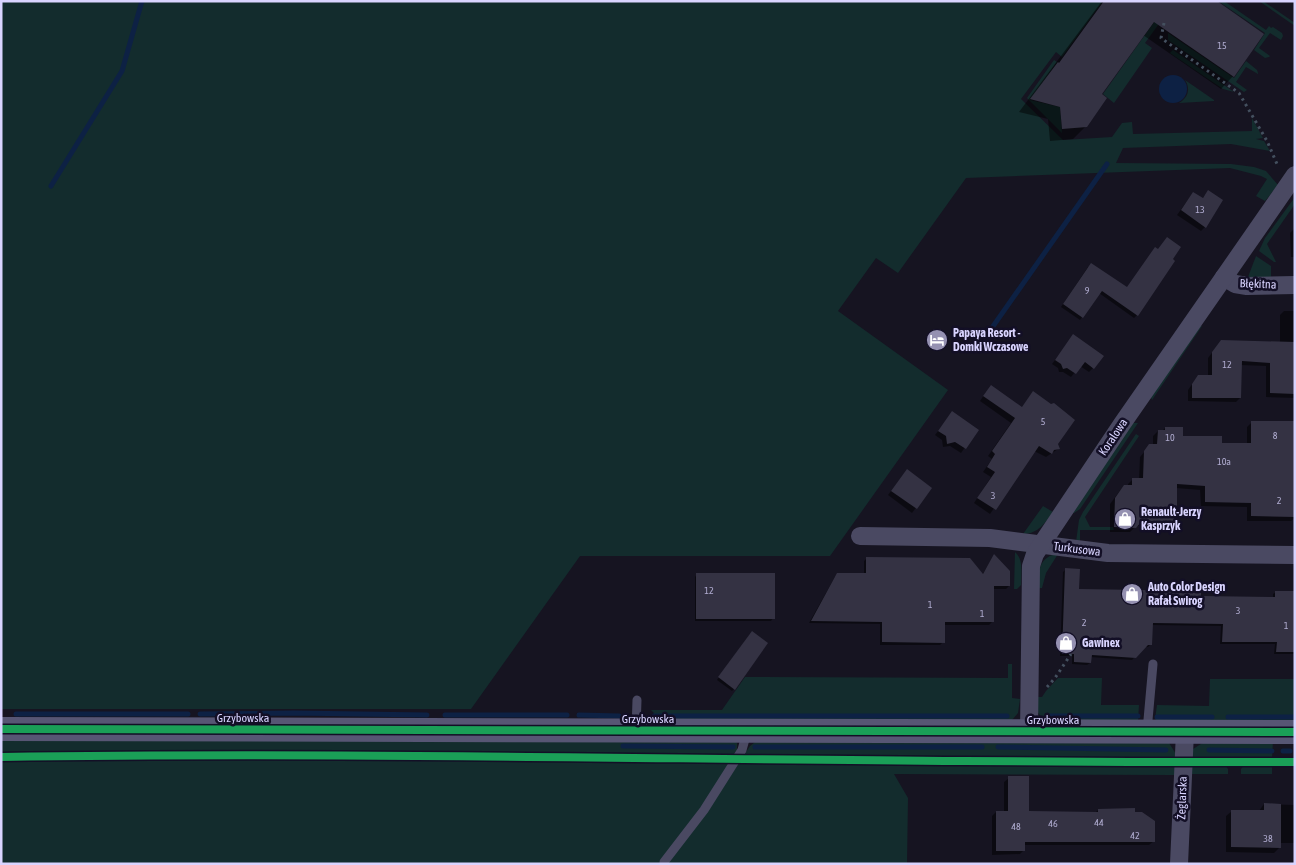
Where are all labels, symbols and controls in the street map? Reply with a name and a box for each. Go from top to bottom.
house number: 15 [1217,40,1227,51]
house number: 13 [1195,204,1205,215]
street label: Błękitna [1239,276,1277,292]
house number: 9 [1085,285,1090,296]
place label: Papaya Resort - Domki Wczasowe [953,326,1029,354]
hotel icon: Papaya Resort - Domki Wczasowe [925,328,949,352]
house number: 12 [1222,359,1232,370]
house number: 5 [1041,416,1046,427]
street label: Koralowa [1096,416,1130,458]
house number: 8 [1273,430,1278,441]
house number: 10 [1165,432,1175,443]
house number: 10a [1217,456,1231,467]
house number: 3 [991,490,996,501]
house number: 2 [1277,495,1282,506]
place label: Renault-Jerzy Kasprzyk [1141,505,1201,533]
shop icon: Renault-Jerzy Kasprzyk [1113,507,1137,531]
street label: Turkusowa [1053,539,1101,559]
place label: Auto Color Design Rafał Swirog [1147,580,1226,608]
shop icon: Auto Color Design Rafał Swirog [1120,582,1144,606]
house number: 12 [704,585,714,596]
house number: 1 [928,599,933,610]
house number: 3 [1236,605,1241,616]
house number: 1 [980,608,985,619]
house number: 2 [1082,617,1087,628]
house number: 1 [1284,620,1289,631]
shop icon: Gawinex [1054,631,1078,655]
place label: Gawinex [1082,636,1120,650]
street label: Grzybowska [217,711,269,725]
street label: Grzybowska [622,712,674,726]
street label: Grzybowska [1027,713,1079,727]
street label: Żeglarska [1174,776,1190,820]
house number: 44 [1094,817,1104,828]
house number: 46 [1048,818,1058,829]
house number: 48 [1011,821,1021,832]
house number: 42 [1130,830,1140,841]
house number: 38 [1263,833,1273,844]

